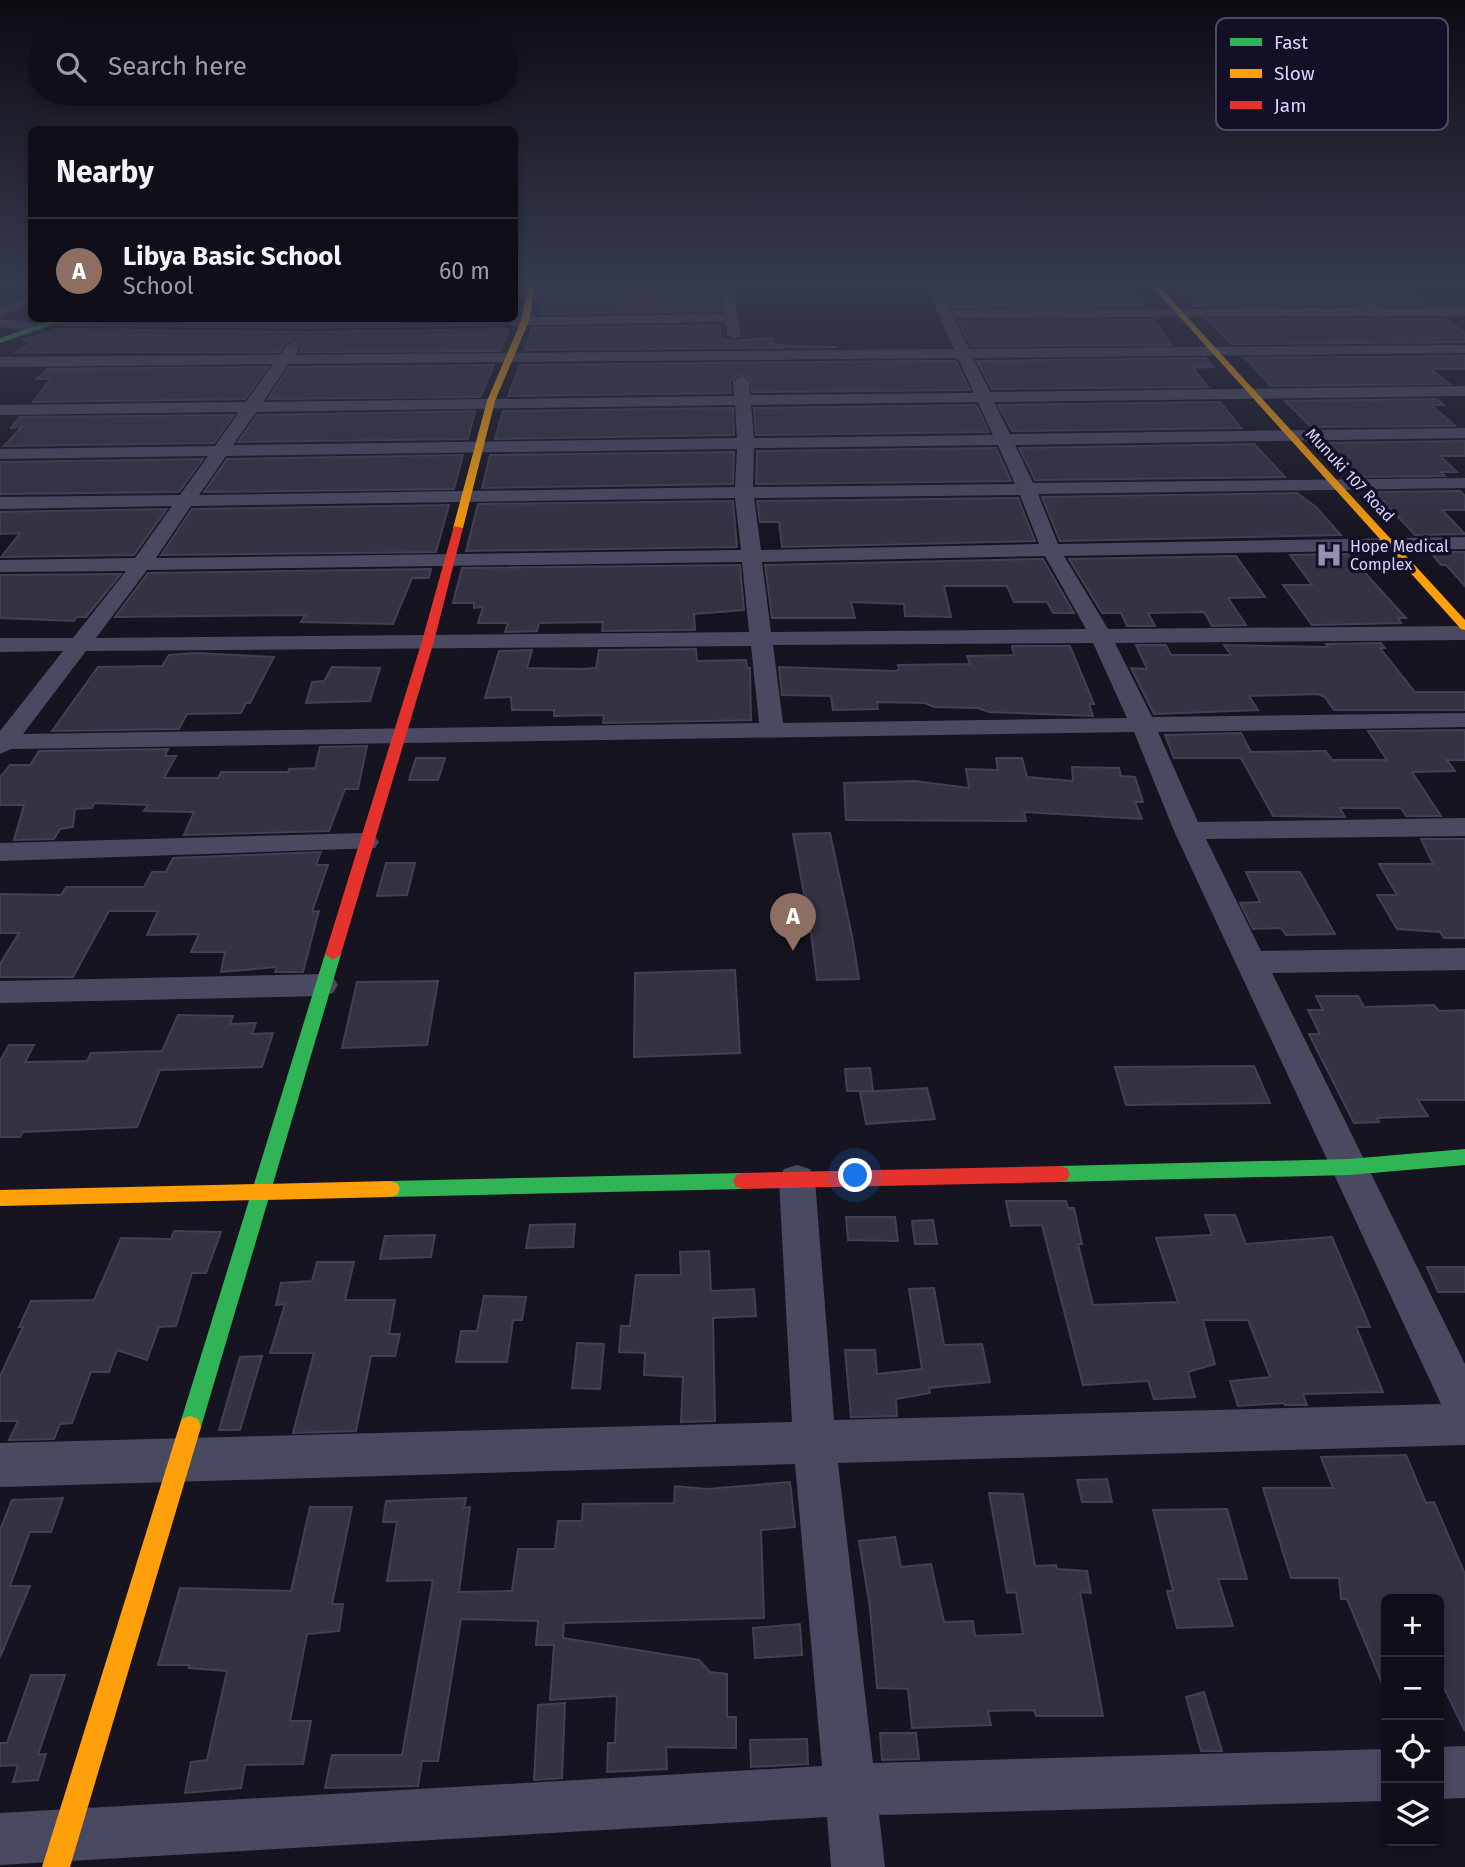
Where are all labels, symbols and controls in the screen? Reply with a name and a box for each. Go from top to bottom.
legend [1216,18,1448,130]
search box [28,28,518,105]
text: Fast [1274,31,1308,54]
icon: search [52,48,90,86]
text: Search here [108,51,247,82]
text: Slow [1274,62,1315,85]
text: Jam [1274,94,1306,117]
text: Nearby [56,154,154,190]
text: Libya Basic School [123,241,341,272]
text: A [72,257,86,285]
text: 60 m [439,257,490,285]
text: School [123,272,194,300]
street label: Munuki 107 Road [1302,424,1398,526]
place label: Hope Medical Complex [1350,537,1449,574]
hospital icon: Hope Medical Complex [1314,540,1344,570]
pin: A [770,893,816,951]
your location [838,1158,872,1192]
map controls [1381,1594,1444,1846]
button: + [1381,1594,1444,1657]
button: − [1381,1657,1444,1720]
button: locate [1381,1720,1444,1783]
button: layers [1381,1783,1444,1846]

